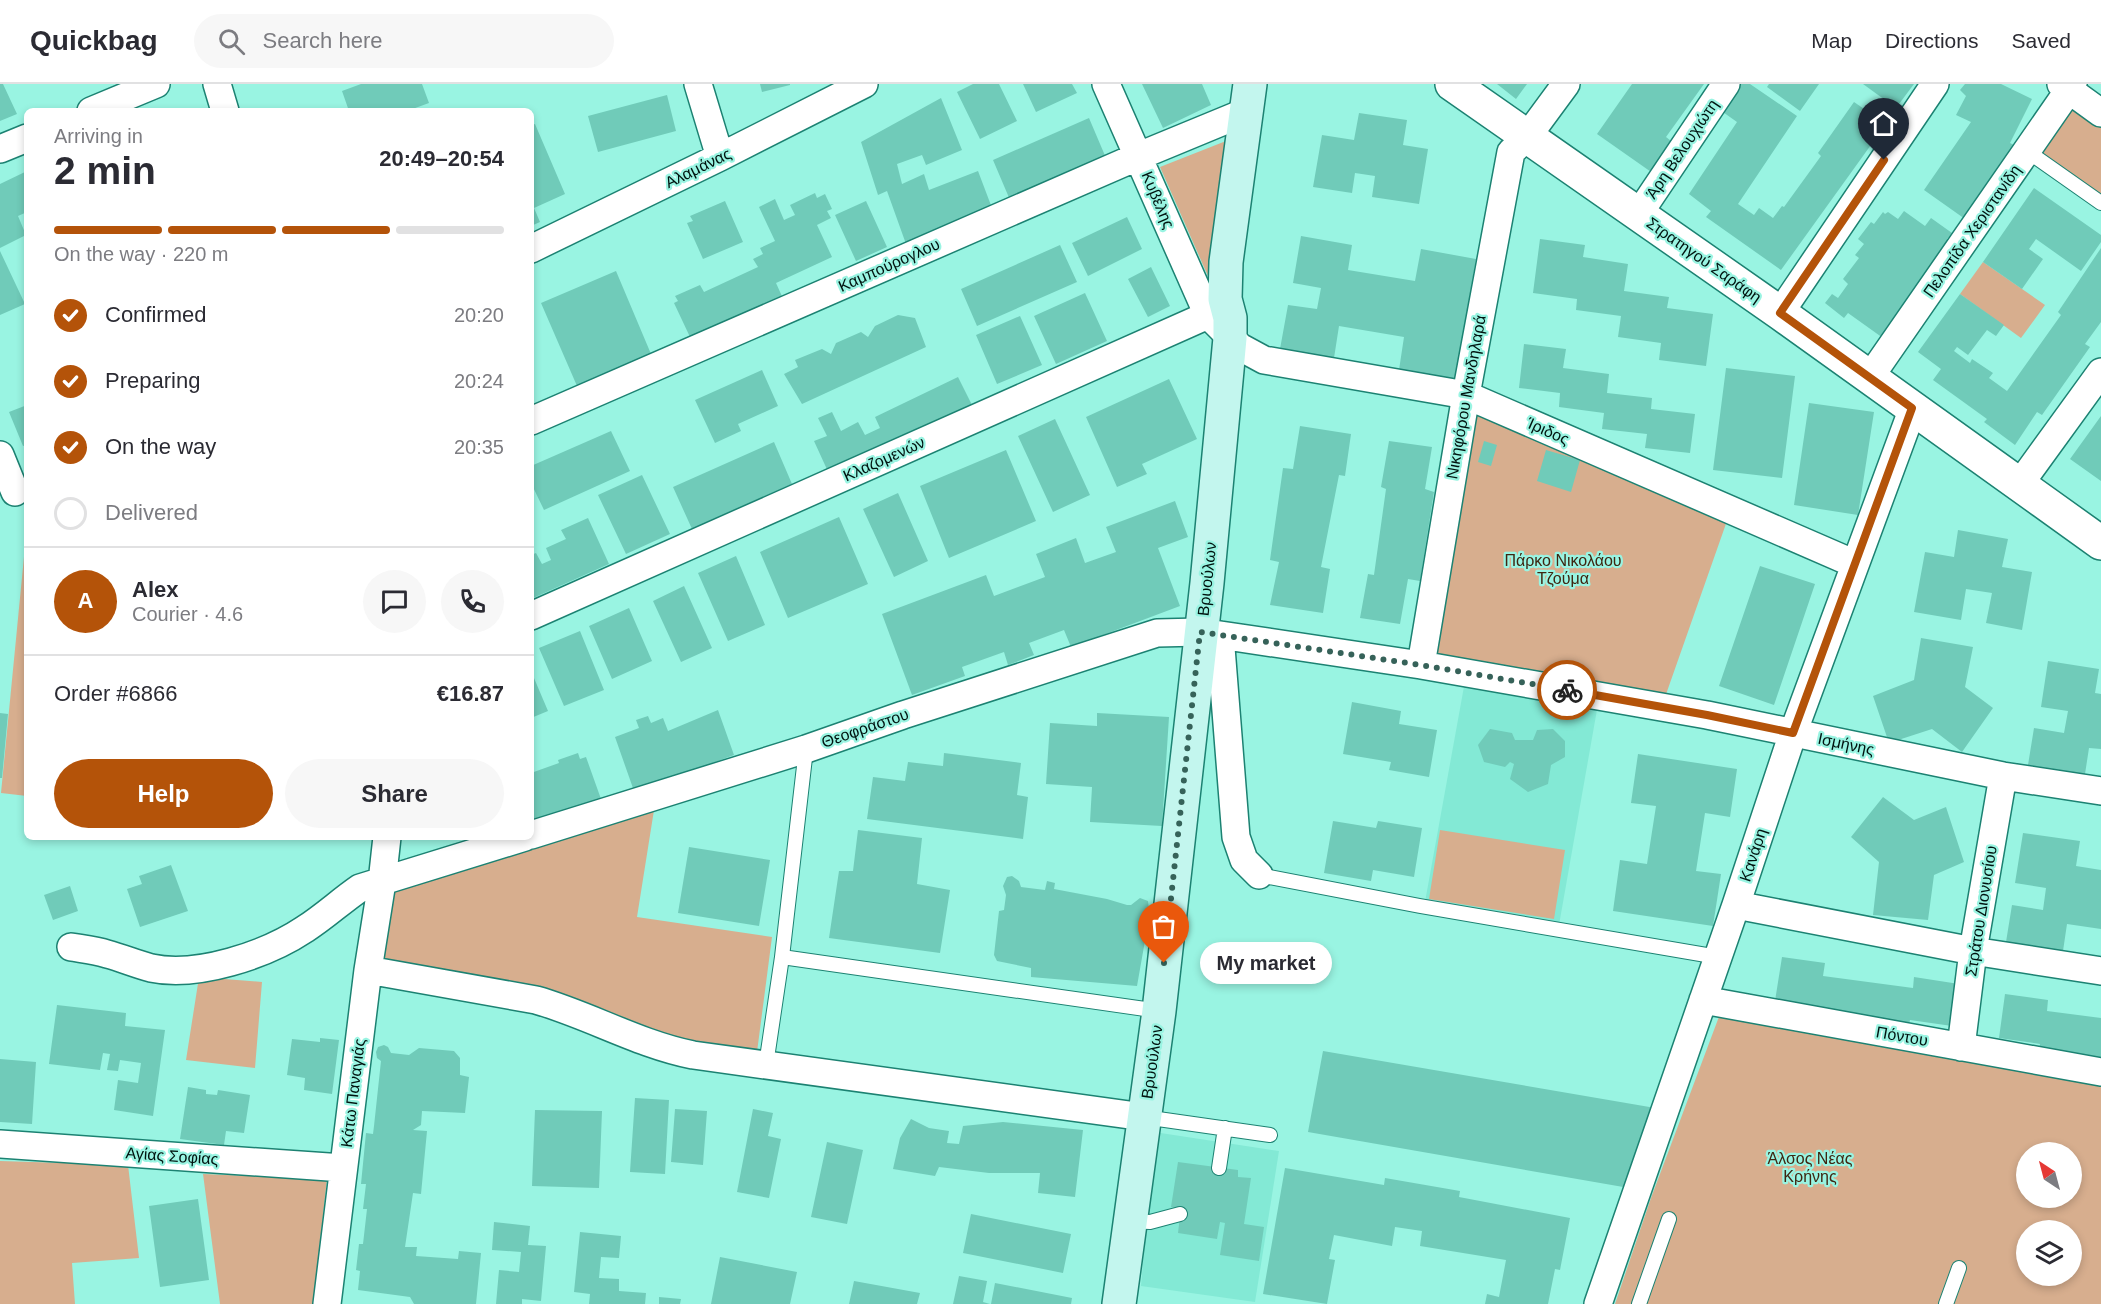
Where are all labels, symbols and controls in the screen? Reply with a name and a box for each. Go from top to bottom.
search box [194,14,614,68]
text: Quickbag [30,25,158,56]
icon: search [215,25,248,58]
text: Search here [263,28,382,53]
text: Map [1811,29,1852,52]
text: Directions [1885,29,1978,52]
text: Saved [2011,29,2071,52]
street label: Άρη Βελουχιώτη [1643,96,1721,202]
pin [1858,98,1909,160]
icon: home [1867,107,1900,140]
text: Arriving in [54,125,143,147]
street label: Αλαμάνας [662,145,734,191]
text: 20:49–20:54 [379,146,504,171]
text: 2 min [54,149,156,192]
street label: Πελοπίδα Χεριστανίδη [1920,162,2024,300]
street label: Κυβέλης [1138,169,1178,231]
street label: Στρατηγού Σαράφη [1643,214,1765,306]
street label: Καμπούρογλου [836,235,942,295]
text: On the way · 220 m [54,243,229,265]
icon: check [54,299,87,332]
text: Confirmed [105,302,206,327]
text: 20:20 [454,304,504,326]
street label: Νικηφόρου Μανδηλαρά [1443,314,1489,480]
icon: check [54,365,87,398]
text: Preparing [105,368,200,393]
text: 20:24 [454,370,504,392]
street label: Ίριδος [1523,414,1572,448]
icon: check [54,431,87,464]
street label: Κλαζομενών [841,433,928,485]
text: On the way [105,434,216,459]
text: 20:35 [454,436,504,458]
text: Delivered [105,500,198,525]
street label: Βρυούλων [1195,541,1219,617]
park label: Πάρκο Νικολάου Τζούμα [1504,552,1622,588]
button: chat [363,570,426,633]
button: phone [441,570,504,633]
text: Alex [132,577,178,602]
text: A [78,588,93,613]
text: Courier · 4.6 [132,603,243,625]
courier [1537,660,1597,720]
icon: bike [1551,674,1584,707]
text: Order #6866 [54,681,178,706]
text: €16.87 [437,681,504,706]
street label: Θεοφράστου [819,705,911,751]
street label: Ισμήνης [1816,730,1876,758]
button: Help [54,759,273,828]
button: Share [285,759,504,828]
street label: Κανάρη [1736,826,1770,884]
street label: Στράτου Διονυσίου [1962,844,2000,978]
pin [1138,901,1189,963]
icon: bag [1147,910,1180,943]
callout: My market [1200,942,1332,984]
text: My market [1217,952,1315,974]
street label: Πόντου [1875,1023,1929,1049]
street label: Βρυούλων [1138,1024,1166,1100]
street label: Κάτω Παναγιάς [338,1037,368,1148]
north arrow [2016,1142,2082,1208]
map controls [2016,1142,2082,1286]
street label: Αγίας Σοφίας [125,1144,219,1168]
park label: Άλσος Νέας Κρήνης [1767,1150,1853,1185]
button: layers [2016,1220,2082,1286]

